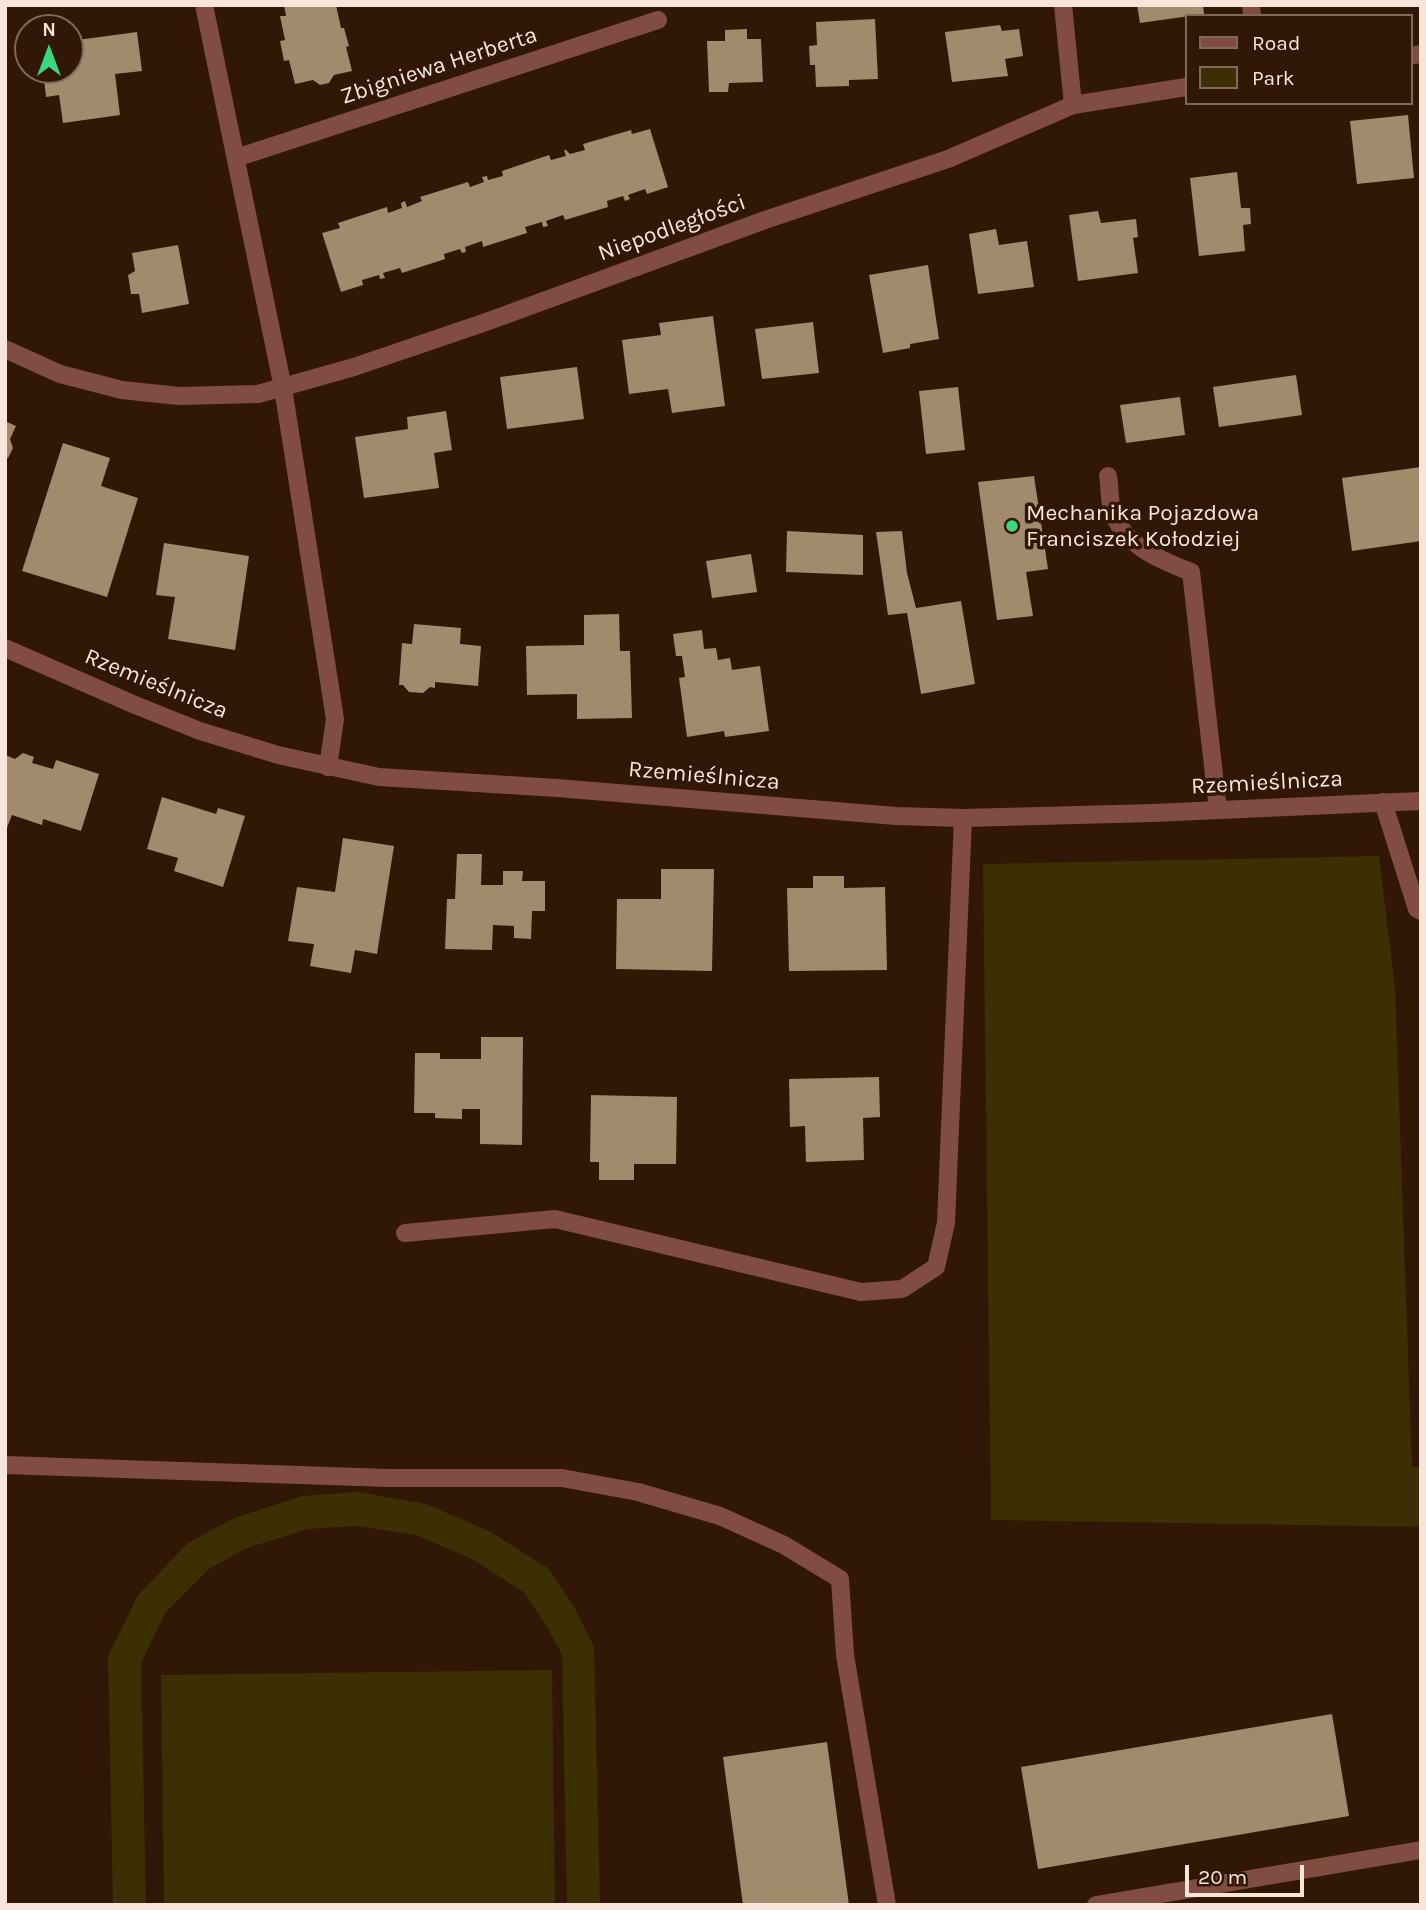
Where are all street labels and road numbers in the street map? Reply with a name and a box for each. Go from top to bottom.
street label: Zbigniewa Herberta [337,21,541,111]
street label: Niepodległości [594,189,750,267]
street label: Rzemieślnicza [81,643,231,725]
street label: Rzemieślnicza [627,756,781,796]
street label: Rzemieślnicza [1191,765,1343,801]

